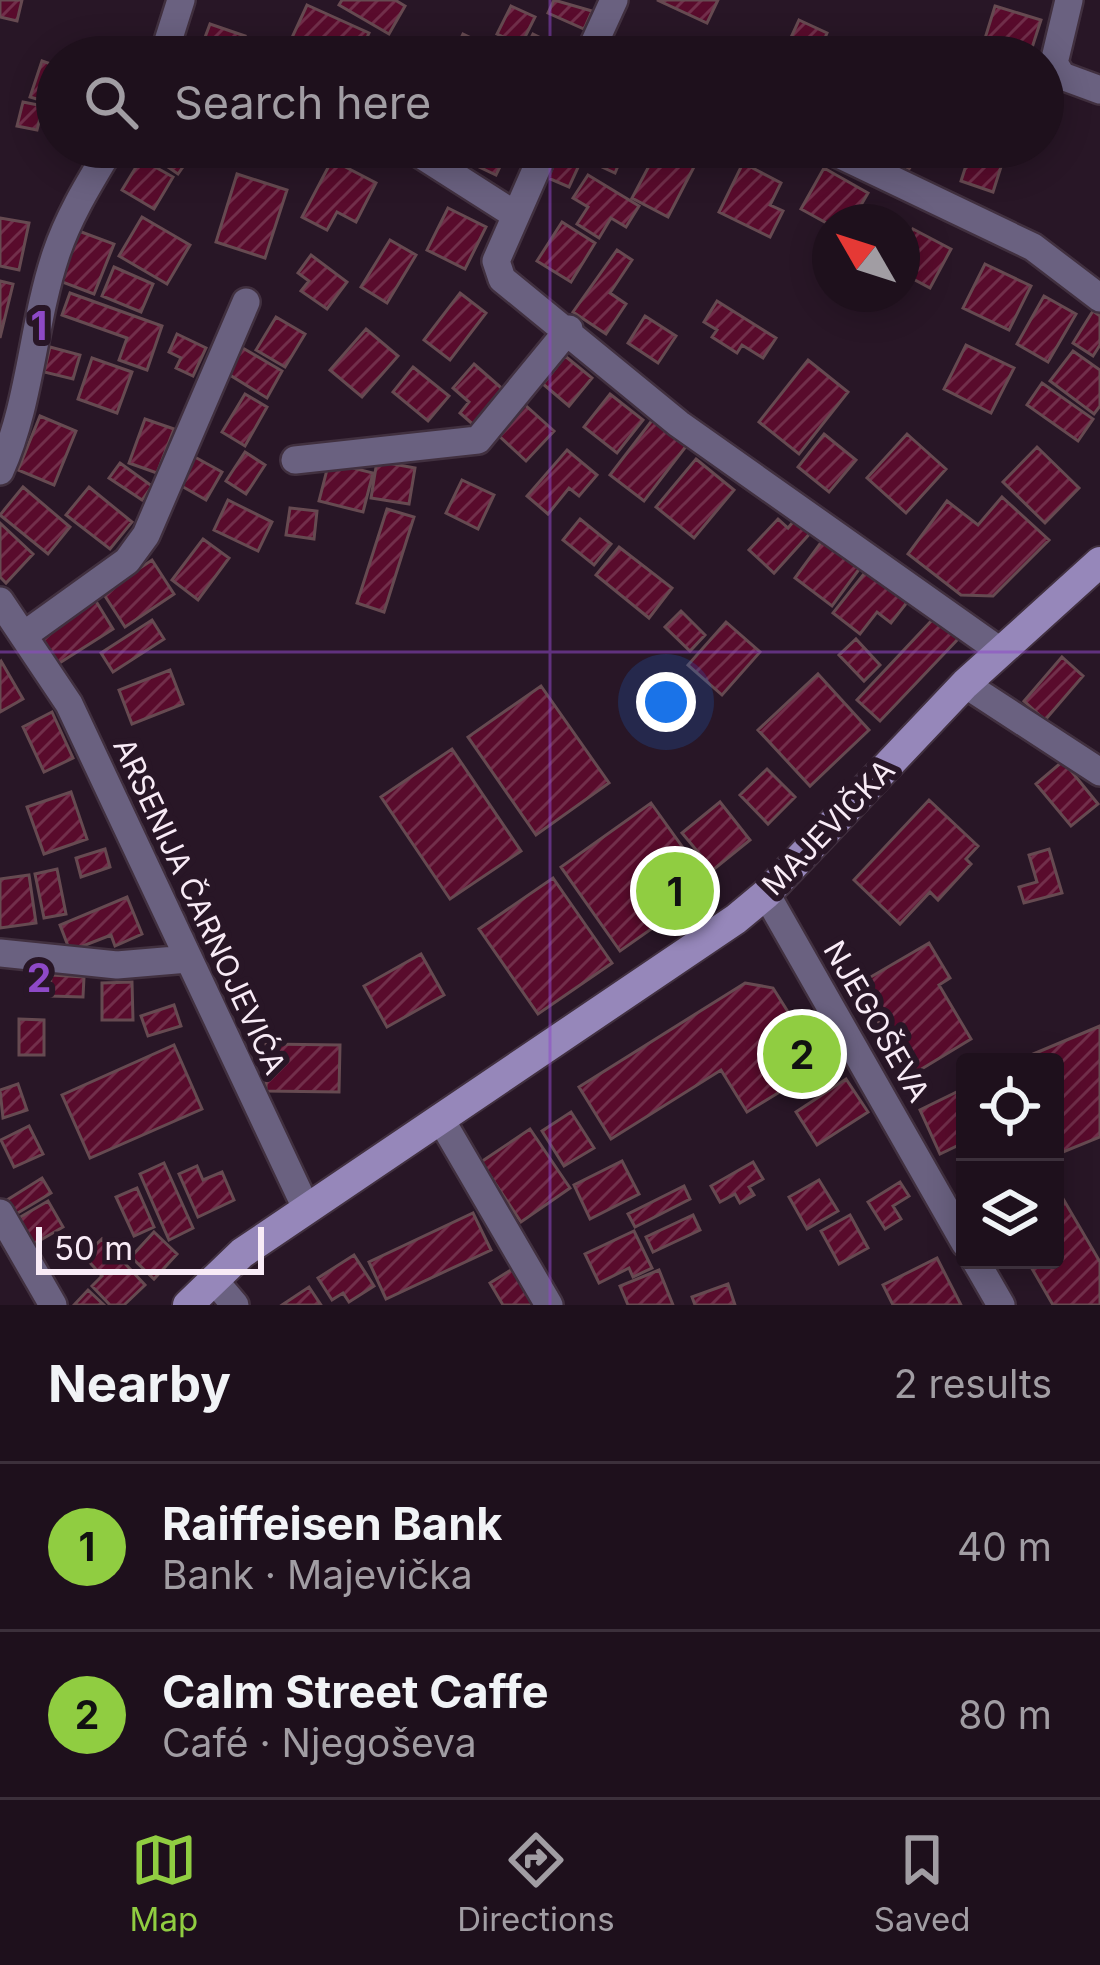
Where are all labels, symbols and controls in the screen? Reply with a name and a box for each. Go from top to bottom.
search box [36,36,1064,168]
icon: search [78,69,144,135]
text: Search here [174,75,431,130]
north arrow [812,204,920,312]
text: 1 [31,302,47,349]
your location [636,672,696,732]
street label: ARSENIJA ČARNOJEVIĆA [106,732,294,1080]
street label: MAJEVIČKA [754,752,902,902]
pin: 1 [636,846,714,936]
street label: NJEGOŠEVA [816,934,938,1108]
text: 2 [27,954,51,1001]
pin: 2 [763,1009,841,1099]
map controls [956,1053,1064,1269]
button: locate [956,1053,1064,1161]
button: layers [956,1161,1064,1269]
scale bar [36,1221,264,1274]
text: 50 m [54,1228,133,1268]
text: Nearby [48,1353,231,1414]
text: 2 results [894,1360,1052,1407]
text: Raiffeisen Bank [162,1496,502,1551]
text: 1 [79,1523,95,1570]
text: 40 m [957,1523,1052,1570]
text: Bank · Majevička [162,1551,473,1598]
text: Calm Street Caffe [162,1664,548,1719]
text: 2 [75,1691,99,1738]
text: 80 m [958,1691,1052,1738]
text: Café · Njegoševa [162,1719,477,1766]
tab: Map [130,1827,198,1939]
tab: Directions [457,1827,615,1939]
tab: Saved [874,1827,970,1939]

